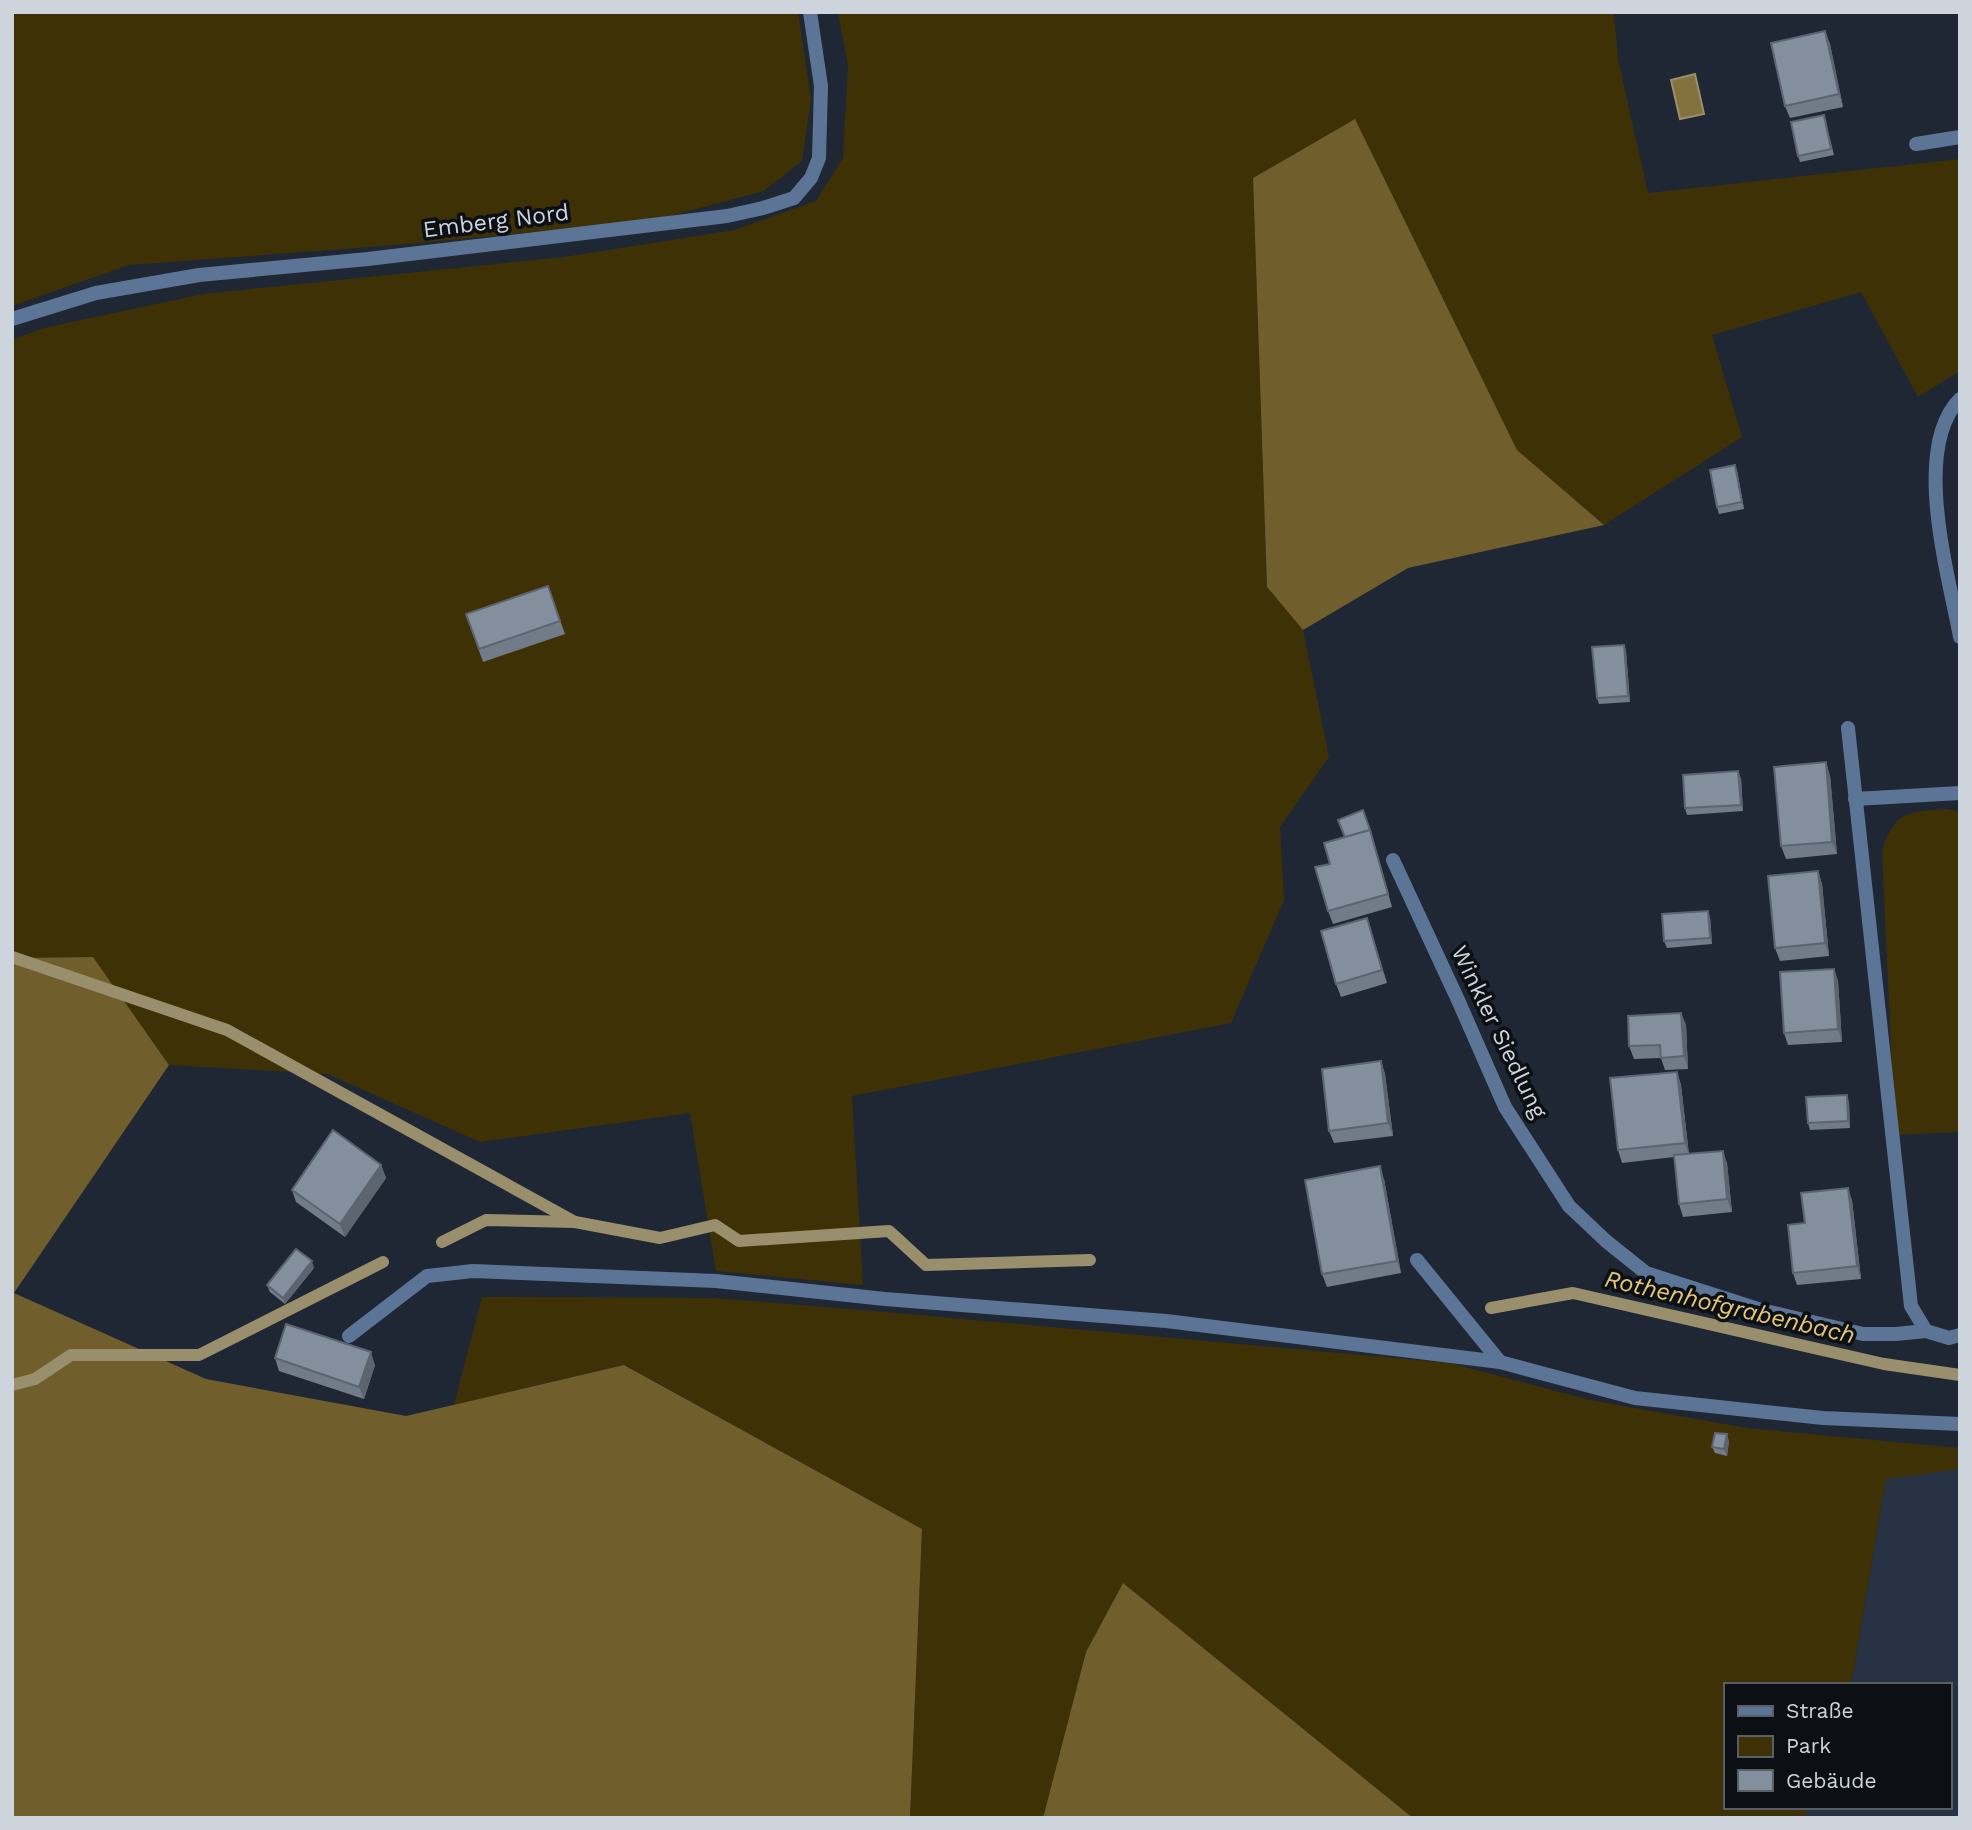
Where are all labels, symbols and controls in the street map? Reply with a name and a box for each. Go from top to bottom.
street label: Emberg Nord [421,199,571,243]
street label: Winkler Siedlung [1446,941,1553,1123]
water label: Rothenhofgrabenbach [1602,1265,1858,1349]
legend [1724,1683,1951,1809]
text: Straße [1786,1698,1854,1723]
text: Park [1786,1733,1831,1758]
text: Gebäude [1786,1768,1877,1793]

